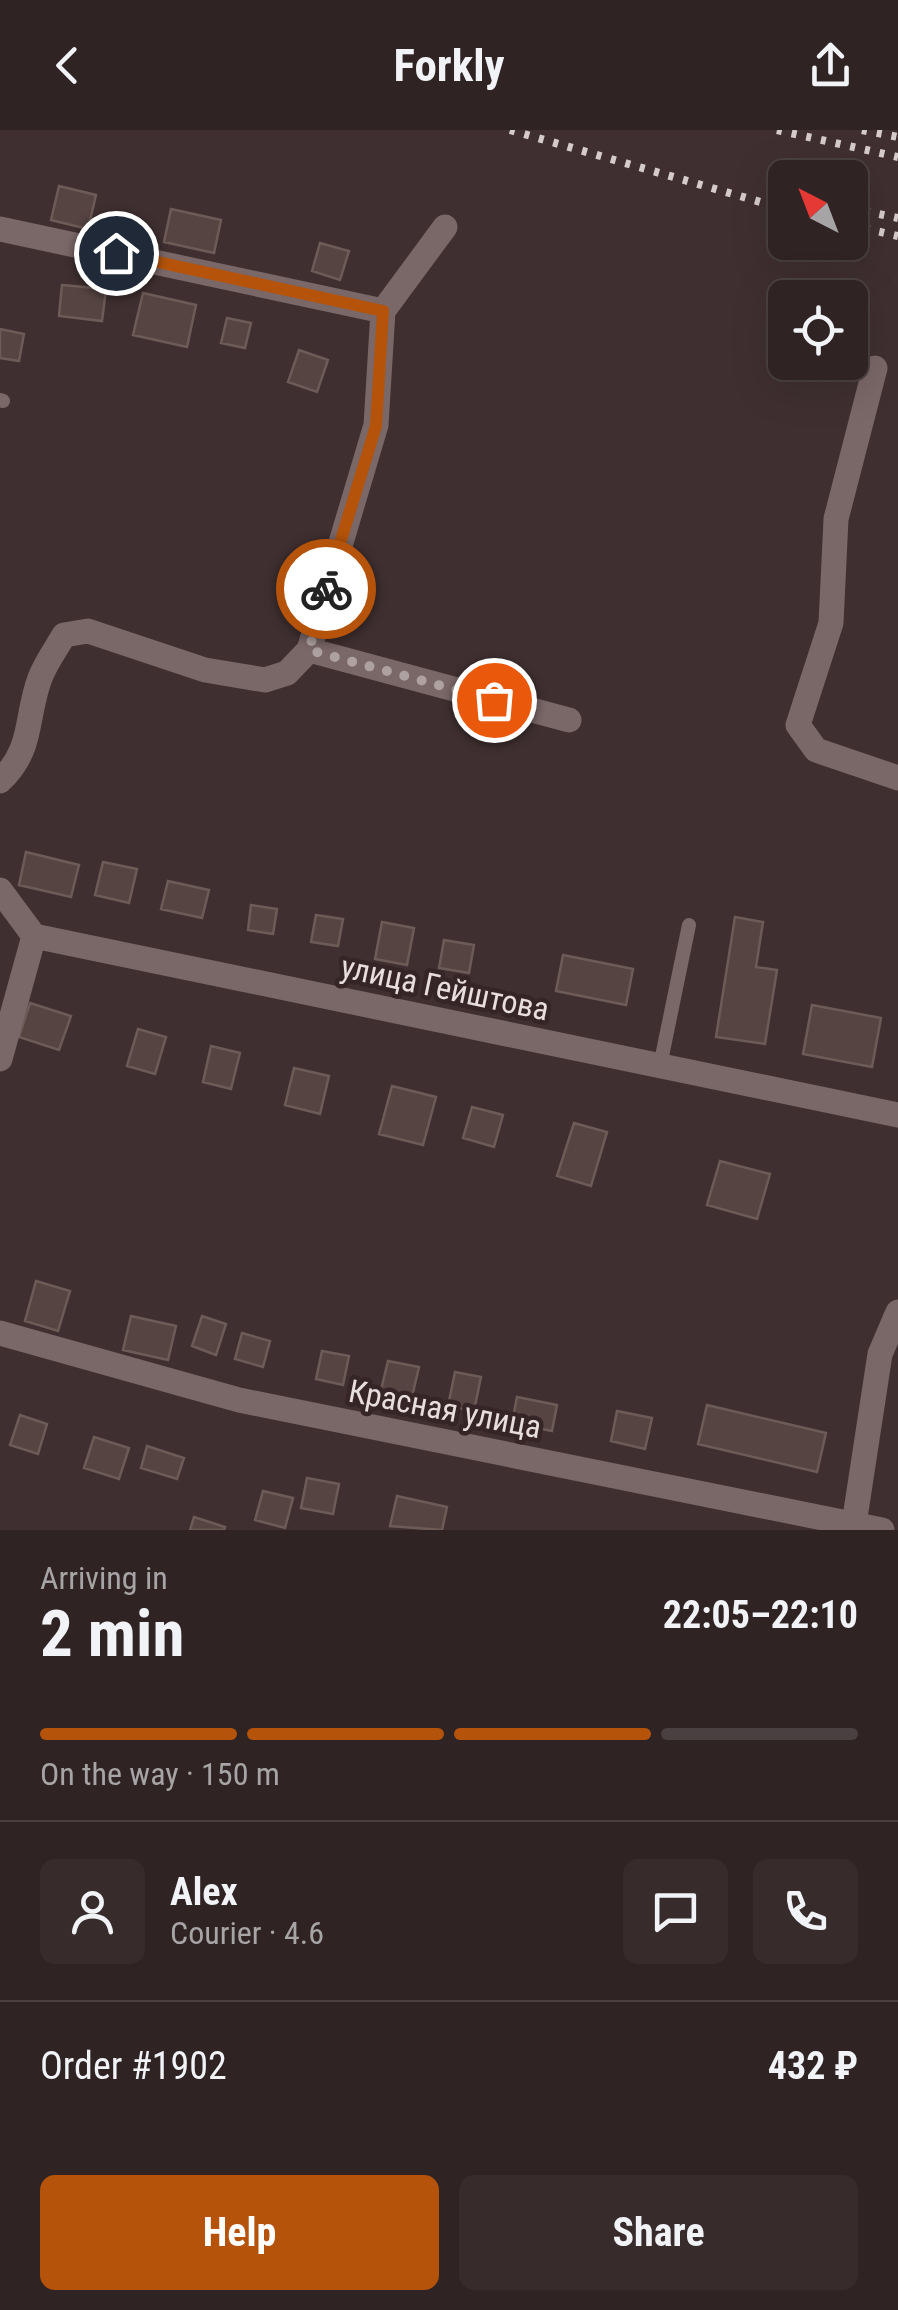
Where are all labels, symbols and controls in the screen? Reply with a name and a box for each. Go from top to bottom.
icon: back [40,38,95,93]
icon: share [803,38,858,93]
text: Forkly [393,39,505,92]
north arrow [768,160,868,260]
map controls [768,160,868,380]
pin [74,211,159,296]
icon: home [89,226,144,281]
button: locate [768,280,868,380]
courier [276,539,376,639]
icon: bike [299,562,354,617]
pin [452,658,537,743]
icon: bag [467,673,522,728]
street label: улица Гейштова [337,947,553,1029]
street label: Красная улица [346,1372,544,1446]
text: Arriving in [40,1559,168,1597]
text: 22:05–22:10 [663,1593,858,1637]
text: 2 min [40,1596,184,1672]
text: On the way · 150 m [40,1755,280,1793]
button: person [40,1859,145,1964]
button: chat [623,1859,728,1964]
button: phone [753,1859,858,1964]
text: Alex [170,1870,238,1914]
text: Courier · 4.6 [170,1914,324,1952]
text: Order #1902 [40,2044,227,2088]
text: 432 ₽ [768,2044,858,2088]
button: Help [40,2175,439,2290]
button: Share [459,2175,858,2290]

